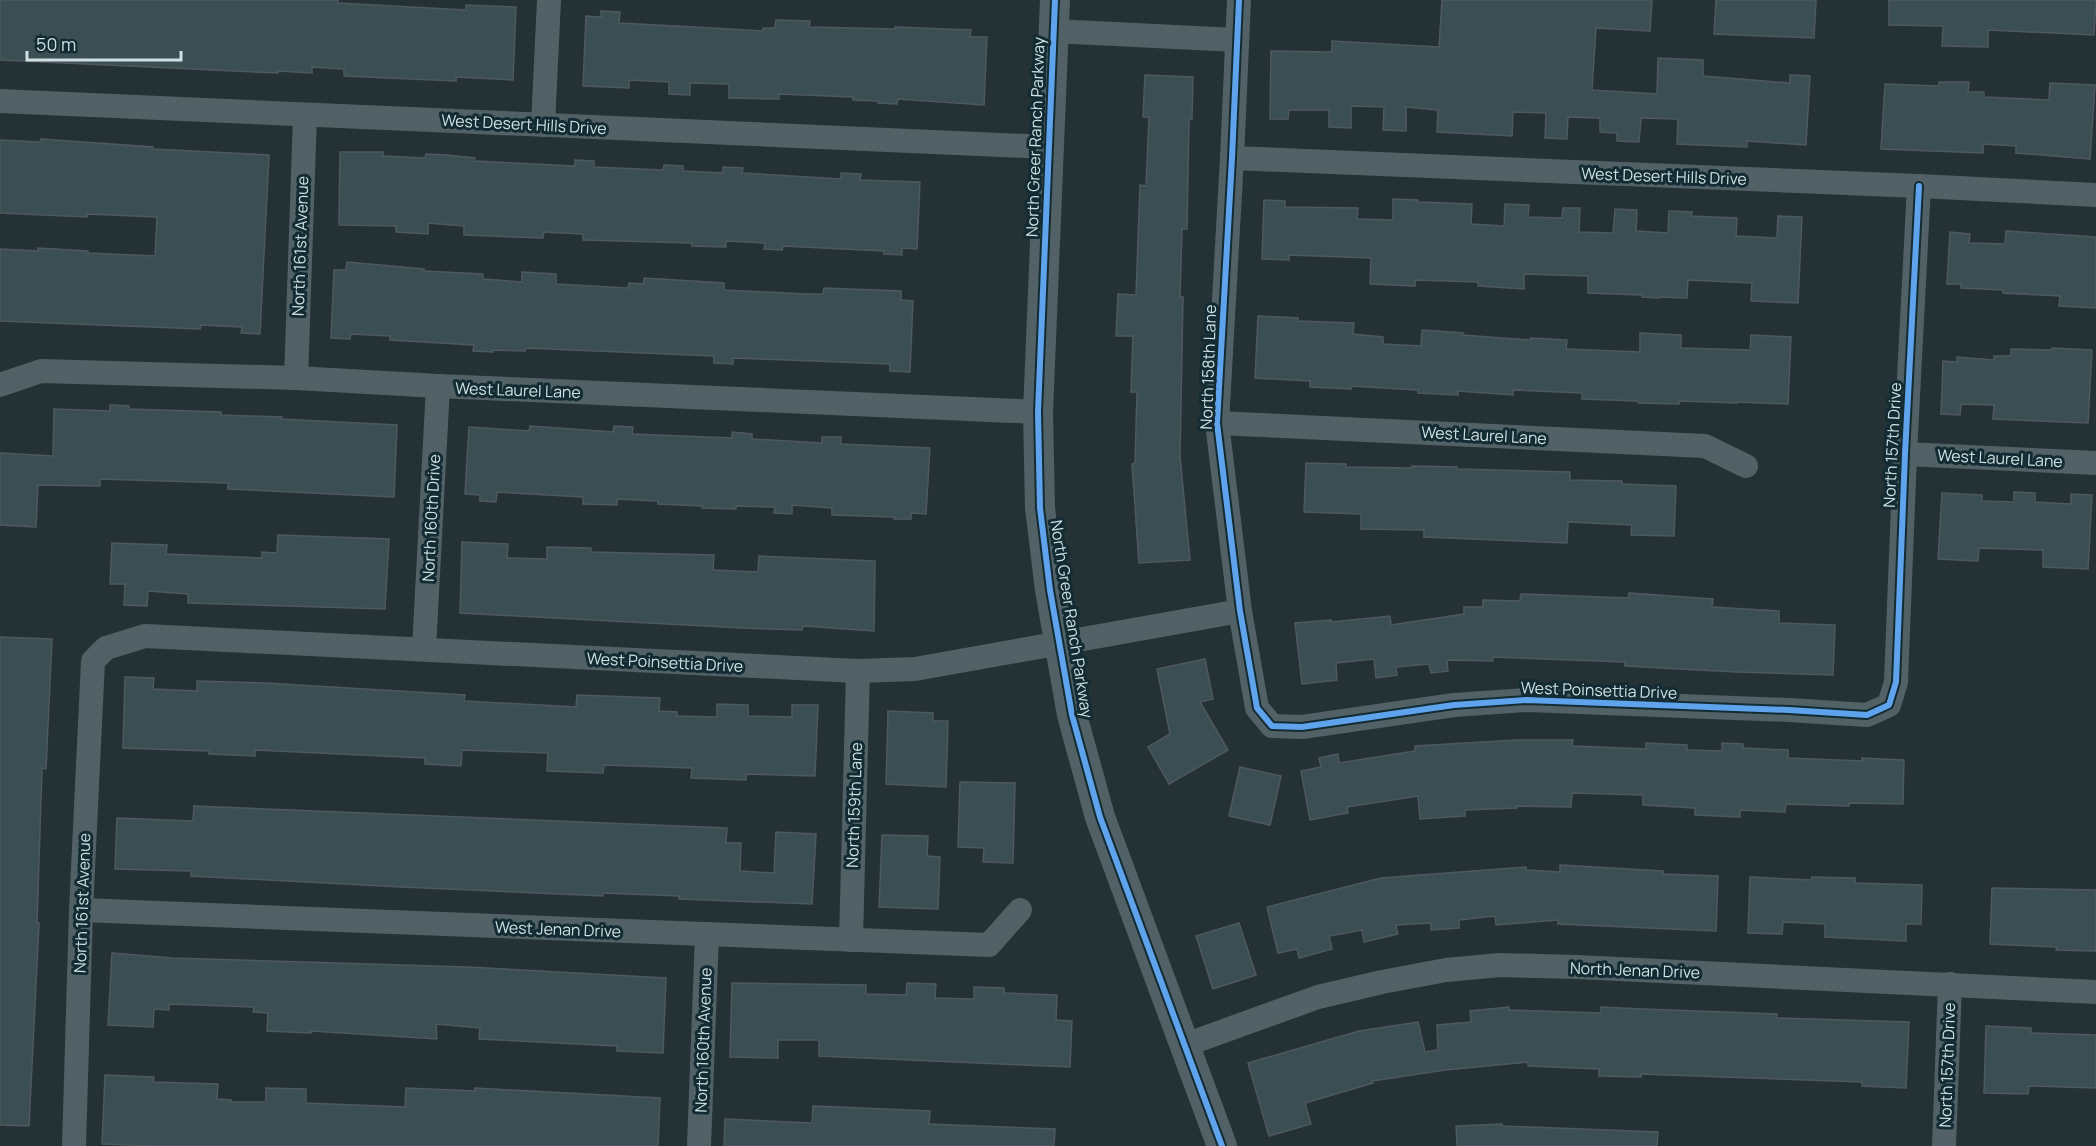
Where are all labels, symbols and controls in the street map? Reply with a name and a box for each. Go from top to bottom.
scale bar [27,24,182,62]
text: 50 m [36,32,76,56]
street label: North Greer Ranch Parkway [1021,36,1050,238]
street label: West Desert Hills Drive [441,109,607,139]
street label: West Desert Hills Drive [1581,162,1747,190]
street label: North 161st Avenue [287,176,313,316]
street label: North 158th Lane [1195,304,1221,430]
street label: West Laurel Lane [455,377,581,403]
street label: North 157th Drive [1878,382,1906,508]
street label: West Laurel Lane [1421,421,1547,449]
street label: West Laurel Lane [1937,444,2063,472]
street label: North 160th Drive [417,454,445,582]
street label: North Greer Ranch Parkway [1045,518,1099,720]
street label: West Poinsettia Drive [586,647,744,677]
street label: West Poinsettia Drive [1520,676,1678,704]
street label: North 159th Lane [841,742,867,868]
street label: North 161st Avenue [69,833,95,973]
street label: West Jenan Drive [494,916,622,942]
street label: North Jenan Drive [1569,957,1701,983]
street label: North 160th Avenue [689,967,717,1113]
street label: North 157th Drive [1934,1002,1960,1128]

